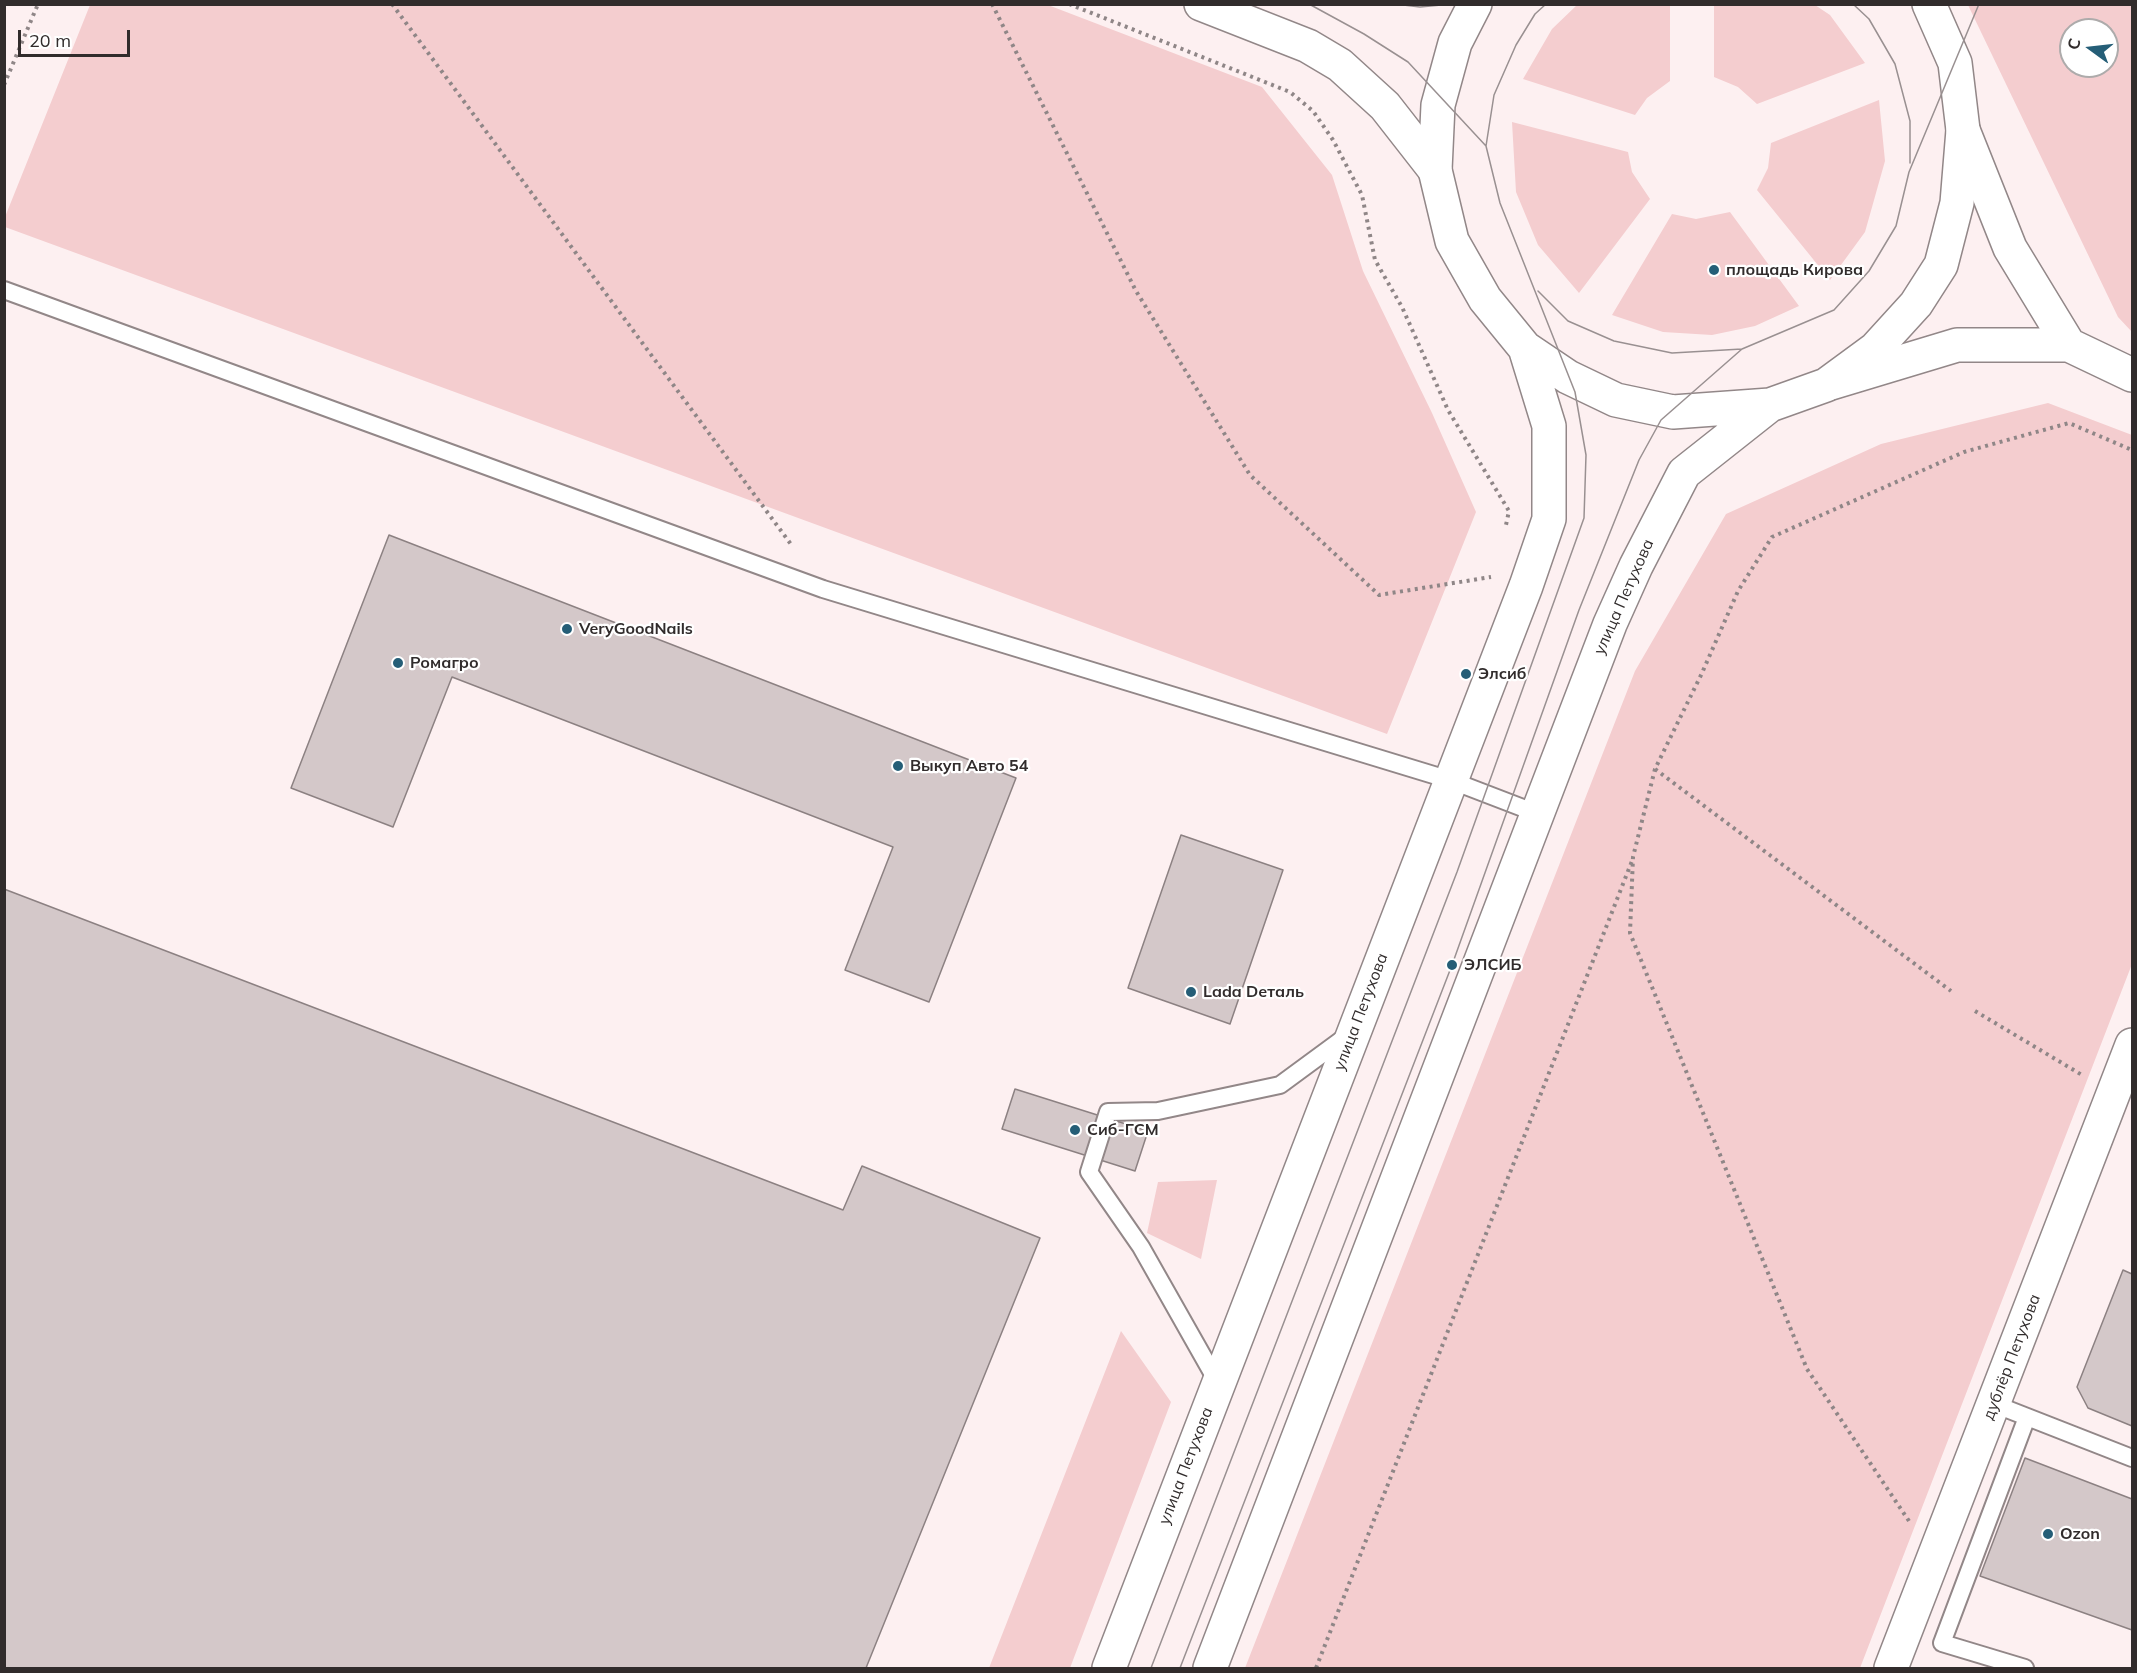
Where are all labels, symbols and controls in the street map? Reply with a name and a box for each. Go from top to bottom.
scale bar [21,18,134,56]
north arrow [2059,18,2119,78]
text: 20 m [29,29,71,52]
text: С [2062,36,2085,52]
place label: площадь Кирова [1726,260,1863,280]
marker: площадь Кирова [1707,263,1721,277]
street label: улица Петухова [1590,536,1658,658]
place label: VeryGoodNails [579,619,693,639]
marker: VeryGoodNails [560,622,574,636]
place label: Ромагро [410,653,479,673]
marker: Ромагро [391,656,405,670]
place label: Элсиб [1478,664,1527,684]
marker: Элсиб [1459,667,1473,681]
place label: Выкуп Авто 54 [910,756,1028,776]
marker: Выкуп Авто 54 [891,759,905,773]
street label: улица Петухова [1330,951,1392,1073]
place label: ЭЛСИБ [1464,955,1522,975]
marker: ЭЛСИБ [1445,958,1459,972]
place label: Lada Dеталь [1203,982,1304,1002]
marker: Lada Dеталь [1184,985,1198,999]
place label: Сиб-ГСМ [1087,1120,1159,1140]
marker: Сиб-ГСМ [1068,1123,1082,1137]
street label: дублёр Петухова [1979,1291,2045,1423]
street label: улица Петухова [1155,1405,1217,1527]
place label: Ozon [2060,1524,2100,1544]
marker: Ozon [2041,1527,2055,1541]

